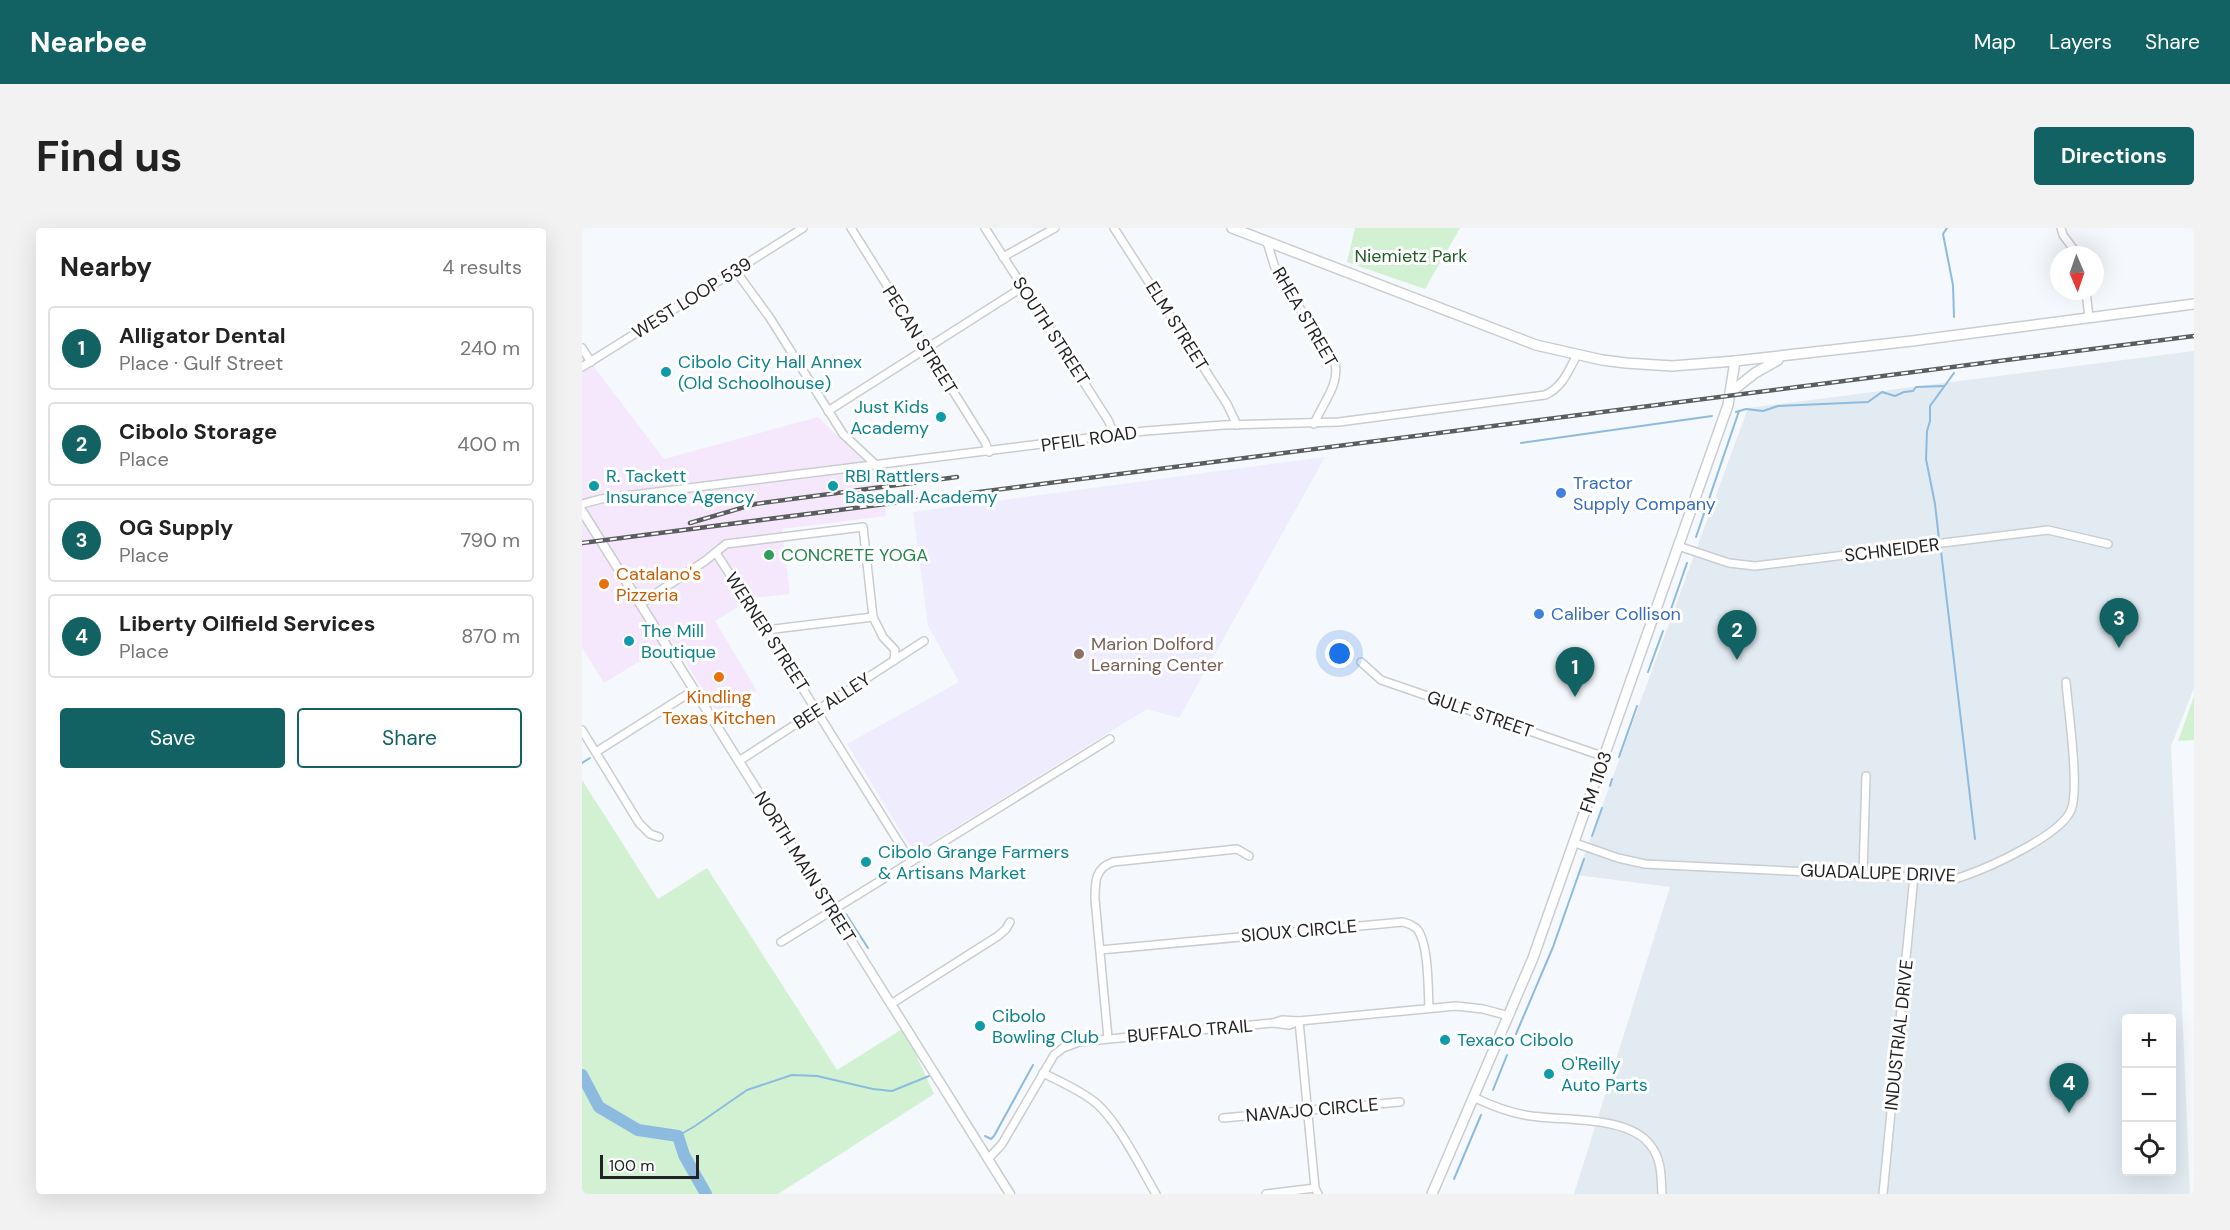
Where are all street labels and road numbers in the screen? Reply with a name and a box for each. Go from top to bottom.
street label: WEST LOOP 539 [628,252,756,344]
street label: RHEA STREET [1267,263,1343,371]
street label: SOUTH STREET [1007,272,1095,390]
street label: ELM STREET [1140,277,1214,375]
street label: PECAN STREET [877,281,963,399]
street label: PFEIL ROAD [1039,420,1139,458]
street label: SCHNEIDER [1843,532,1941,568]
street label: WERNER STREET [719,568,815,696]
street label: BEE ALLEY [789,667,876,735]
street label: GULF STREET [1424,685,1536,743]
street label: FM 1103 [1574,748,1618,816]
street label: NORTH MAIN STREET [749,787,861,947]
street label: GUADALUPE DRIVE [1800,858,1956,888]
street label: SIOUX CIRCLE [1240,914,1358,948]
street label: INDUSTRIAL DRIVE [1879,958,1919,1112]
street label: BUFFALO TRAIL [1126,1014,1254,1048]
street label: NAVAJO CIRCLE [1245,1092,1379,1128]

